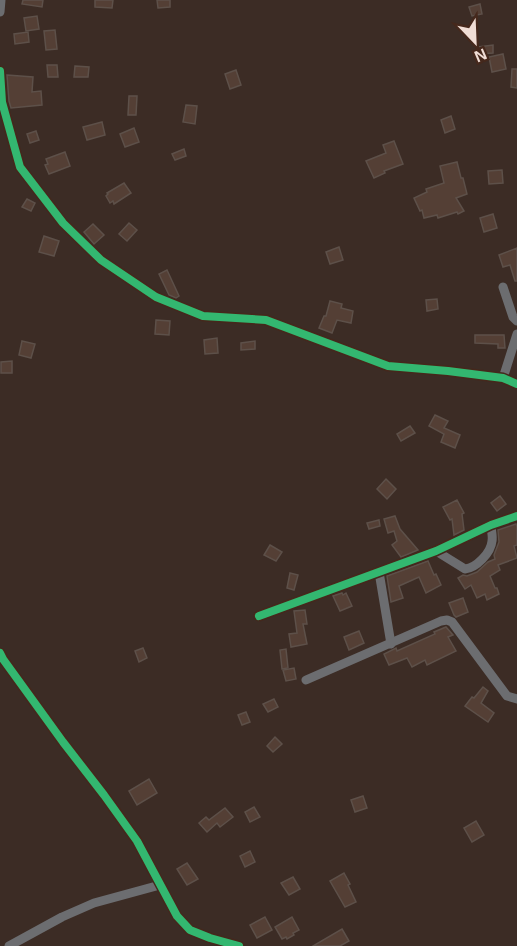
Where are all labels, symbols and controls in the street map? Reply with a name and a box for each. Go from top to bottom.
north arrow [445,12,505,72]
text: N [472,45,489,65]

